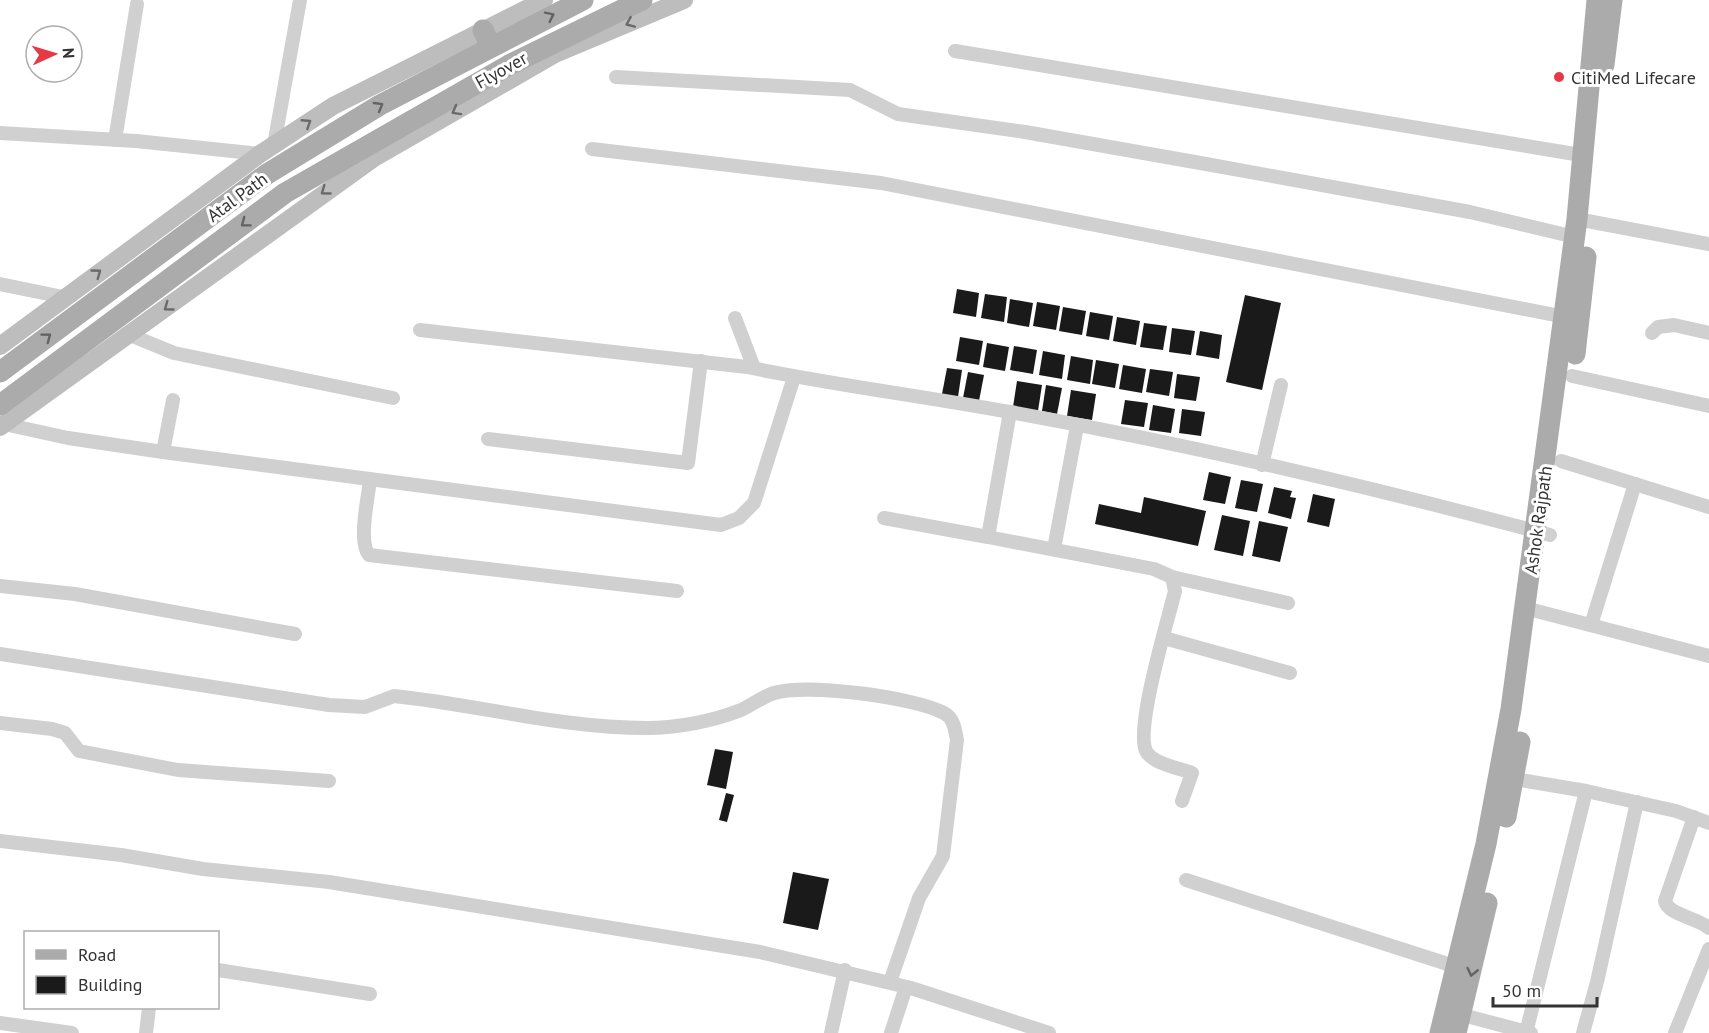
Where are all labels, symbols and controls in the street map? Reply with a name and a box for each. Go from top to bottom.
one-way arrow [544,12,555,24]
one-way arrow [625,16,636,28]
north arrow [24,24,84,84]
street label: Flyover [471,46,531,94]
text: N [59,47,79,59]
place label: CitiMed Lifecare [1571,66,1696,89]
marker: CitiMed Lifecare [1552,70,1566,84]
one-way arrow [373,102,383,113]
one-way arrow [452,104,463,115]
one-way arrow [301,119,311,131]
street label: Atal Path [202,167,272,227]
one-way arrow [321,184,332,195]
one-way arrow [240,216,251,227]
one-way arrow [90,269,101,280]
one-way arrow [164,299,175,310]
one-way arrow [40,333,51,344]
street label: Ashok Rajpath [1519,464,1557,576]
legend [24,931,219,1009]
text: Road [78,943,116,966]
one-way arrow [1466,966,1479,976]
scale bar [1493,970,1596,1008]
text: Building [78,973,142,996]
text: 50 m [1502,979,1541,1002]

